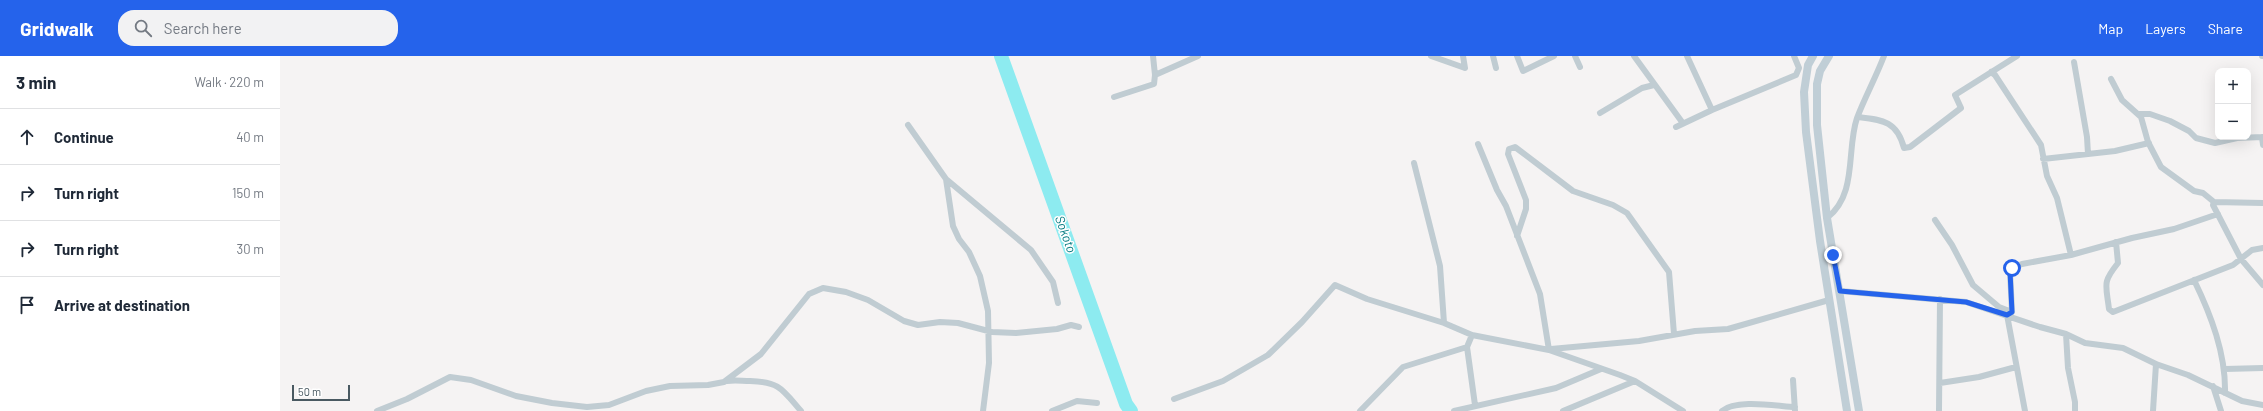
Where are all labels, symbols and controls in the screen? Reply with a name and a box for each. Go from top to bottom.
search box [118,10,398,46]
text: Gridwalk [20,17,94,40]
icon: search [132,17,154,39]
text: Search here [164,19,242,37]
text: Map [2098,20,2123,37]
text: Layers [2145,20,2186,37]
text: Share [2208,20,2243,37]
map controls [2215,68,2251,140]
button: + [2215,68,2251,104]
text: 3 min [16,72,56,92]
text: Walk · 220 m [194,74,264,90]
button: − [2215,104,2251,140]
icon: ahead [16,126,38,148]
text: Continue [54,128,114,146]
text: 40 m [236,129,264,145]
icon: right [16,182,38,204]
text: Turn right [54,184,119,202]
text: 150 m [232,185,264,201]
water label: Sokoto [1052,213,1080,255]
icon: right [16,238,38,260]
text: Turn right [54,240,119,258]
text: 30 m [237,241,264,257]
route end [1824,246,1842,264]
route start [2003,259,2021,277]
icon: arrive [16,294,38,316]
text: Arrive at destination [54,296,190,314]
scale bar [292,383,350,402]
text: 50 m [298,385,321,398]

